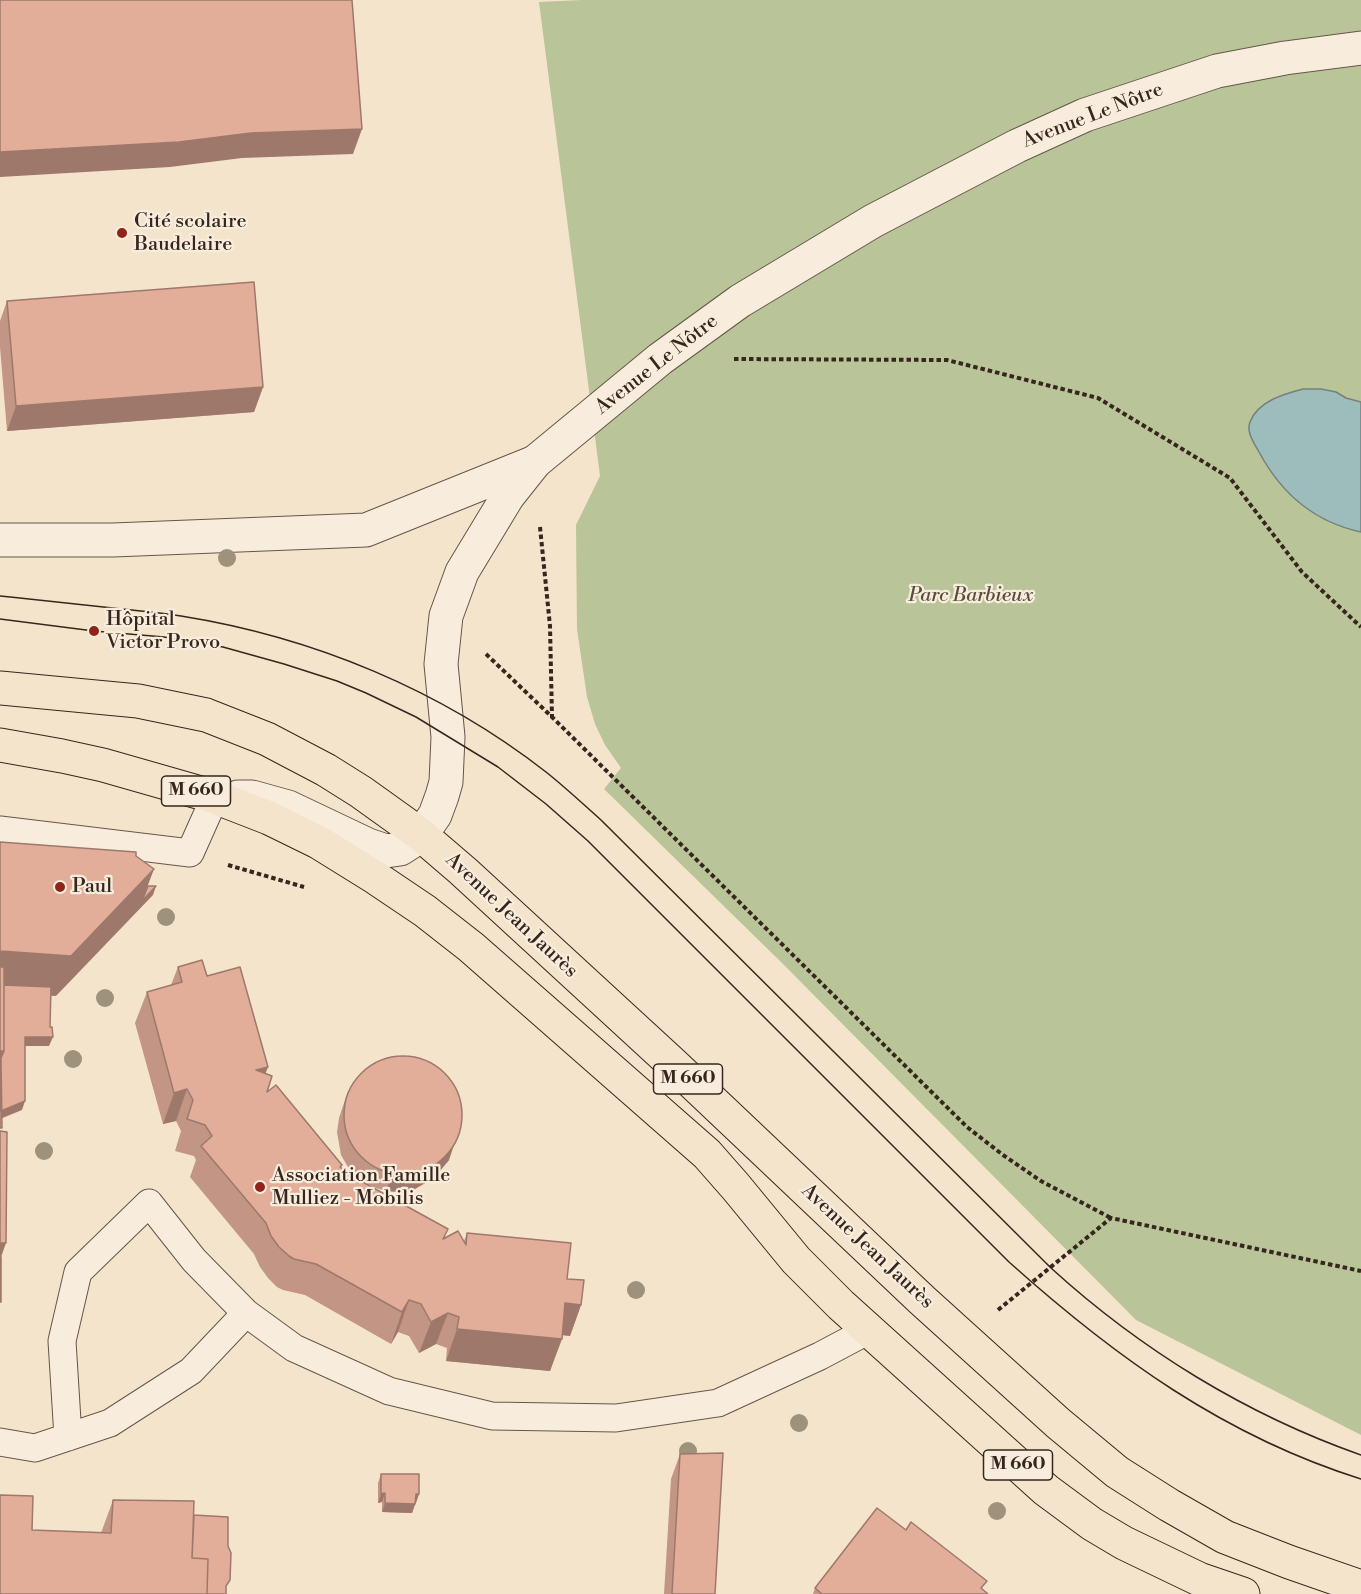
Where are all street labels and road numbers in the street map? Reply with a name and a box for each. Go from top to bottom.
street label: Avenue Le Nôtre [1019,78,1167,154]
street label: Avenue Le Nôtre [591,310,723,420]
road number: M 660 [162,776,230,806]
street label: Avenue Jean Jaurès [440,849,582,983]
road number: M 660 [654,1064,722,1094]
street label: Avenue Jean Jaurès [796,1180,938,1314]
road number: M 660 [984,1450,1052,1480]

